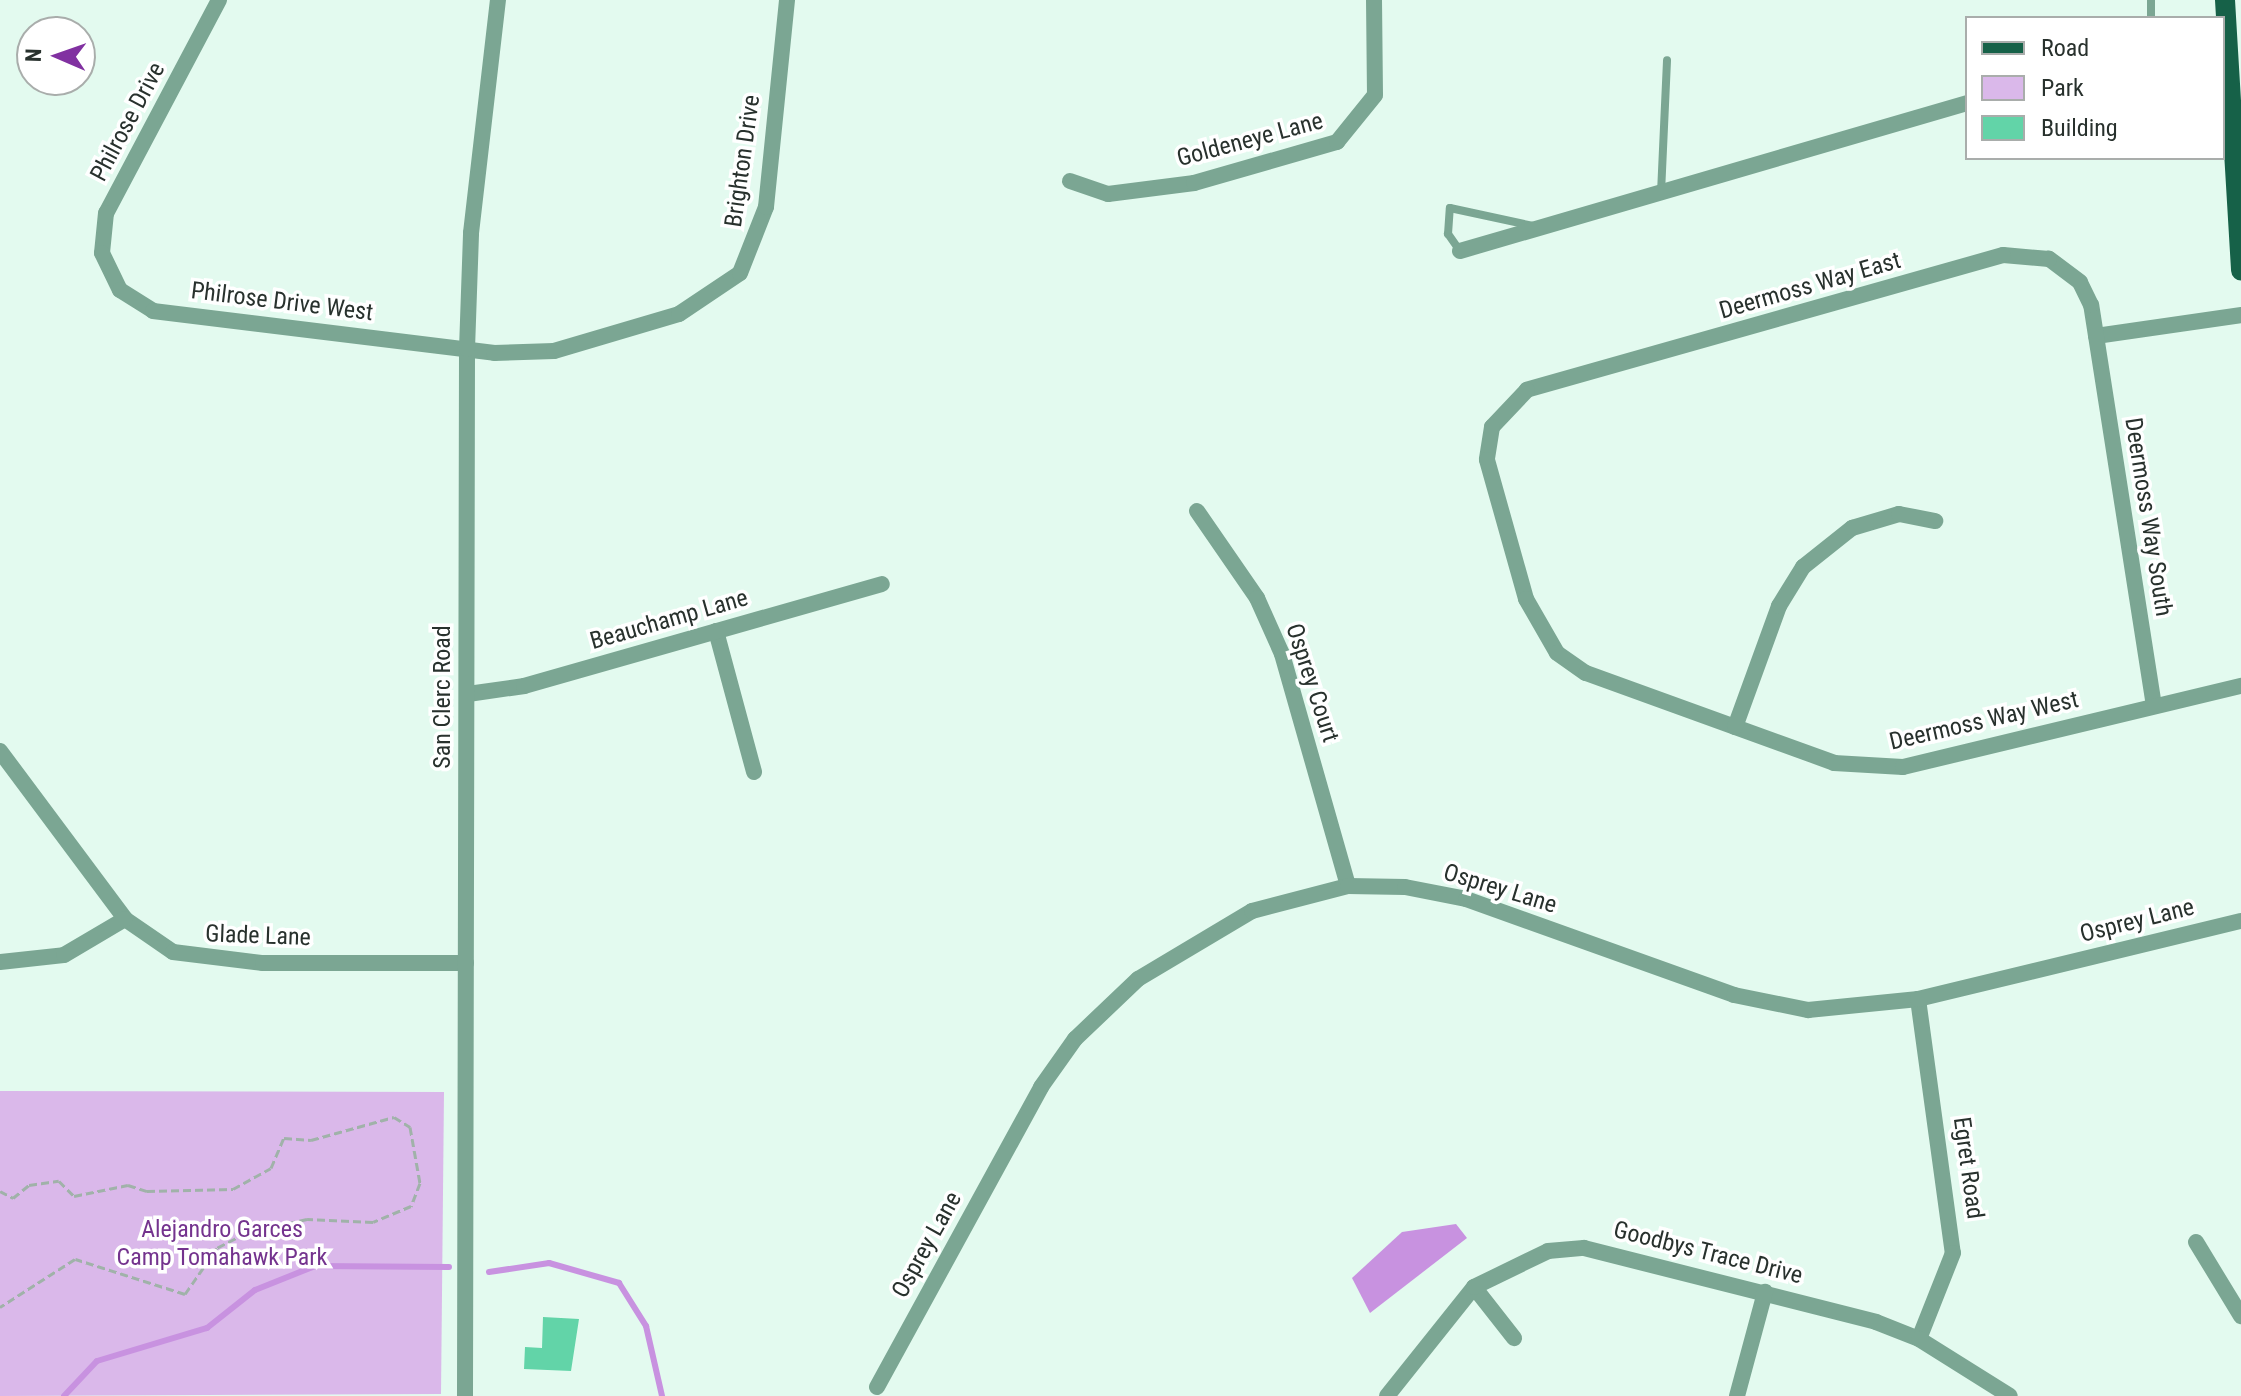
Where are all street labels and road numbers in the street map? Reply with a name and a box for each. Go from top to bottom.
street label: Philrose Drive [85,58,171,186]
street label: Brighton Drive [719,93,767,229]
street label: Goldeneye Lane [1174,107,1326,173]
street label: Deermoss Way East [1716,246,1904,326]
street label: Philrose Drive West [189,277,375,327]
street label: Deermoss Way South [2118,416,2178,618]
street label: Beauchamp Lane [587,584,751,656]
street label: Osprey Court [1279,620,1345,746]
street label: San Clerc Road [429,625,457,769]
street label: Deermoss Way West [1887,685,2081,757]
street label: Osprey Lane [1440,858,1560,920]
street label: Osprey Lane [2077,893,2197,949]
street label: Glade Lane [205,920,311,952]
street label: Egret Road [1947,1115,1989,1221]
street label: Osprey Lane [886,1187,968,1303]
street label: Goodbys Trace Drive [1610,1216,1806,1290]

